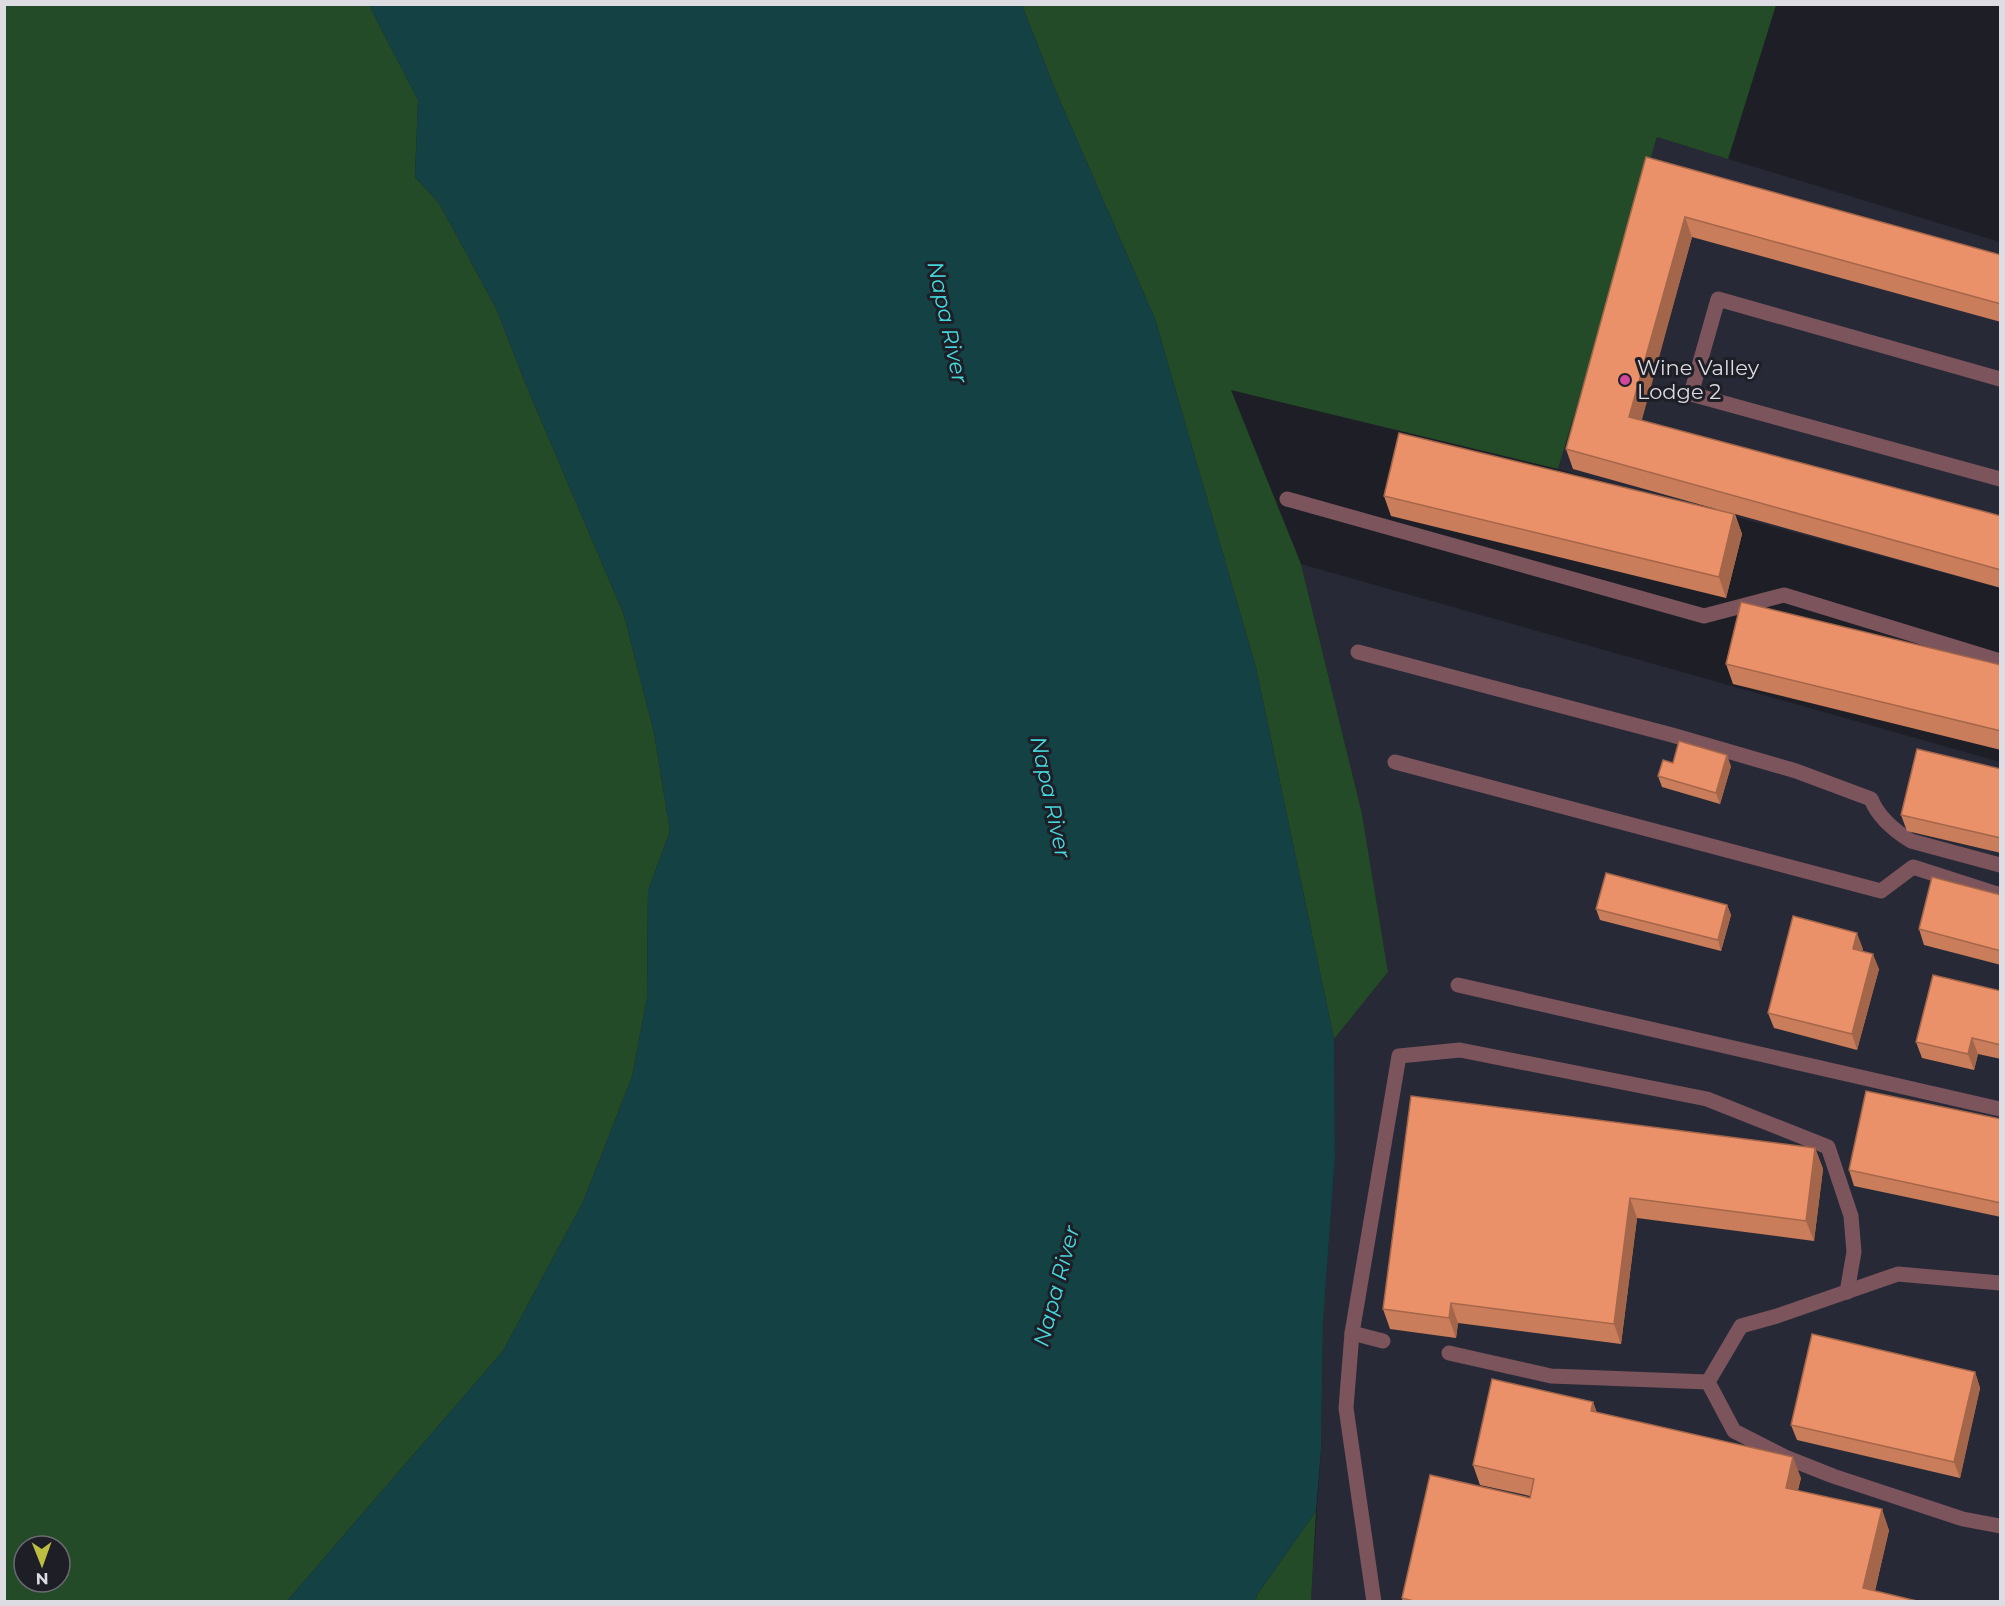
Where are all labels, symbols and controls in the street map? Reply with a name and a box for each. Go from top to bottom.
water label: Napa River [921,259,974,387]
place label: Wine Valley Lodge 2 [1637,355,1760,404]
marker: Wine Valley Lodge 2 [1618,373,1632,387]
water label: Napa River [1024,734,1077,862]
water label: Napa River [1027,1222,1086,1349]
north arrow [12,1534,72,1594]
text: N [36,1569,49,1588]

